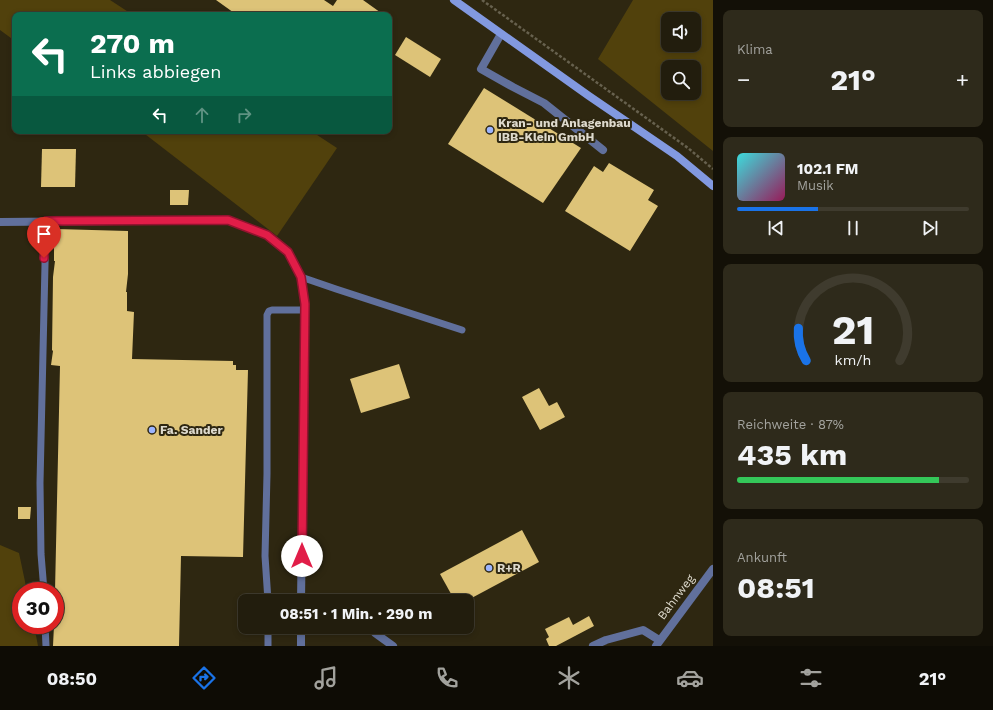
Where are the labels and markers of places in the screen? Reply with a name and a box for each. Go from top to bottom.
place label: Kran- und Anlagenbau IBB-Klein GmbH [498,116,631,144]
marker: Kran- und Anlagenbau IBB-Klein GmbH [485,125,495,135]
pin [27,217,61,258]
place label: Fa. Sander [160,423,223,437]
marker: Fa. Sander [147,425,157,435]
place label: R+R [497,561,522,575]
marker: R+R [484,563,494,573]

